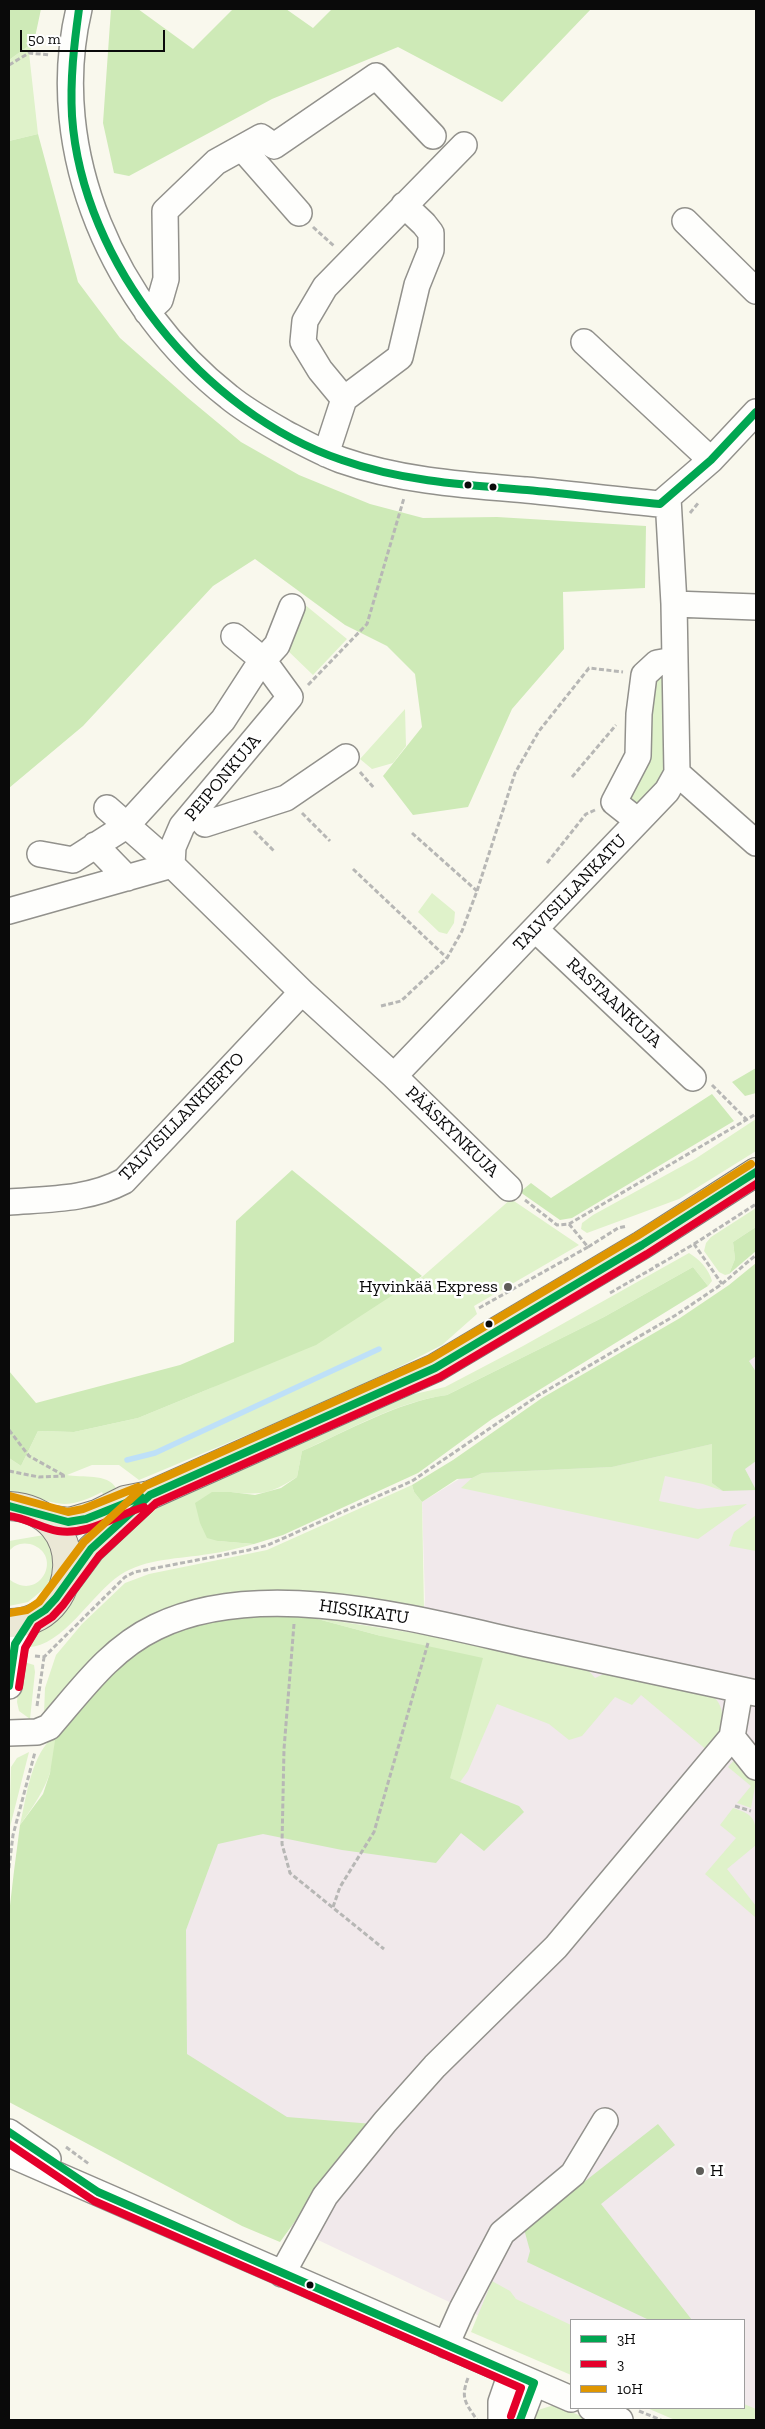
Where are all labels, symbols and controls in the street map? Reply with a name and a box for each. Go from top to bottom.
scale bar [22,20,168,52]
text: 50 m [28,30,61,48]
unlabelled marker [463,480,473,490]
unlabelled marker [488,482,498,492]
street label: PEIPONKUJA [181,730,265,826]
street label: TALVISILLANKATU [509,830,631,956]
street label: RASTAANKUJA [562,953,666,1053]
street label: TALVISILLANKIERTO [115,1048,249,1186]
street label: PÄÄSKYNKUJA [401,1082,503,1182]
place label: Hyvinkää Express [359,1276,498,1298]
marker: Hyvinkää Express [502,1281,514,1293]
unlabelled marker [484,1319,494,1329]
street label: HISSIKATU [318,1595,410,1629]
place label: H [710,2160,724,2182]
marker: H [694,2165,706,2177]
unlabelled marker [305,2280,315,2290]
legend [570,2319,745,2409]
text: 3H [617,2330,636,2348]
text: 3 [617,2355,624,2373]
text: 10H [617,2380,643,2398]

